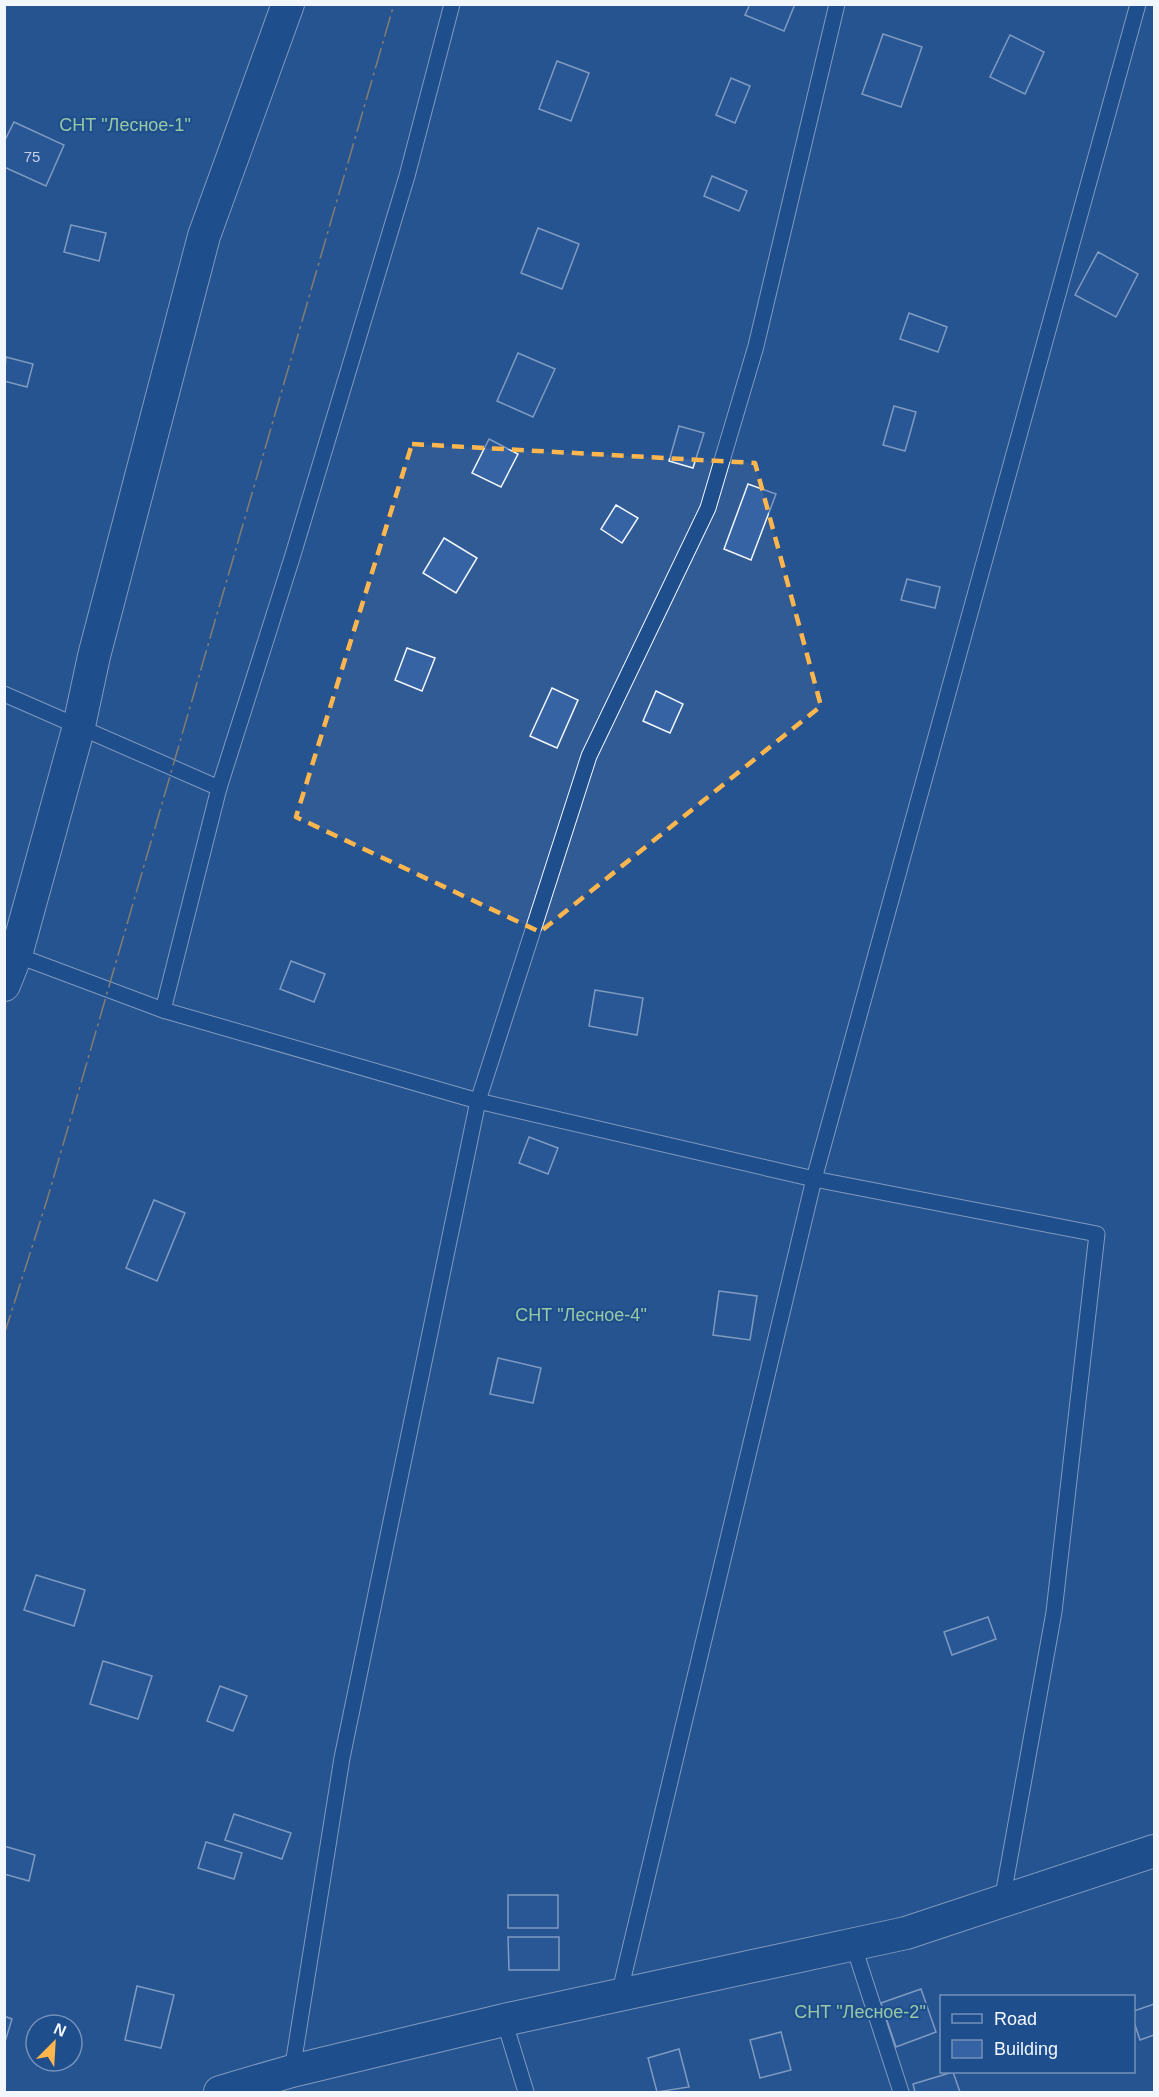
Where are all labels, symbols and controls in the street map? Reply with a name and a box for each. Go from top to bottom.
park label: СНТ "Лесное-1" [59,115,191,135]
house number: 75 [24,148,40,165]
park label: СНТ "Лесное-4" [515,1305,647,1325]
legend [940,1995,1135,2073]
park label: СНТ "Лесное-2" [794,2002,926,2022]
text: Road [994,2009,1037,2029]
north arrow [24,2013,84,2073]
text: N [51,2020,69,2040]
text: Building [994,2039,1058,2059]

